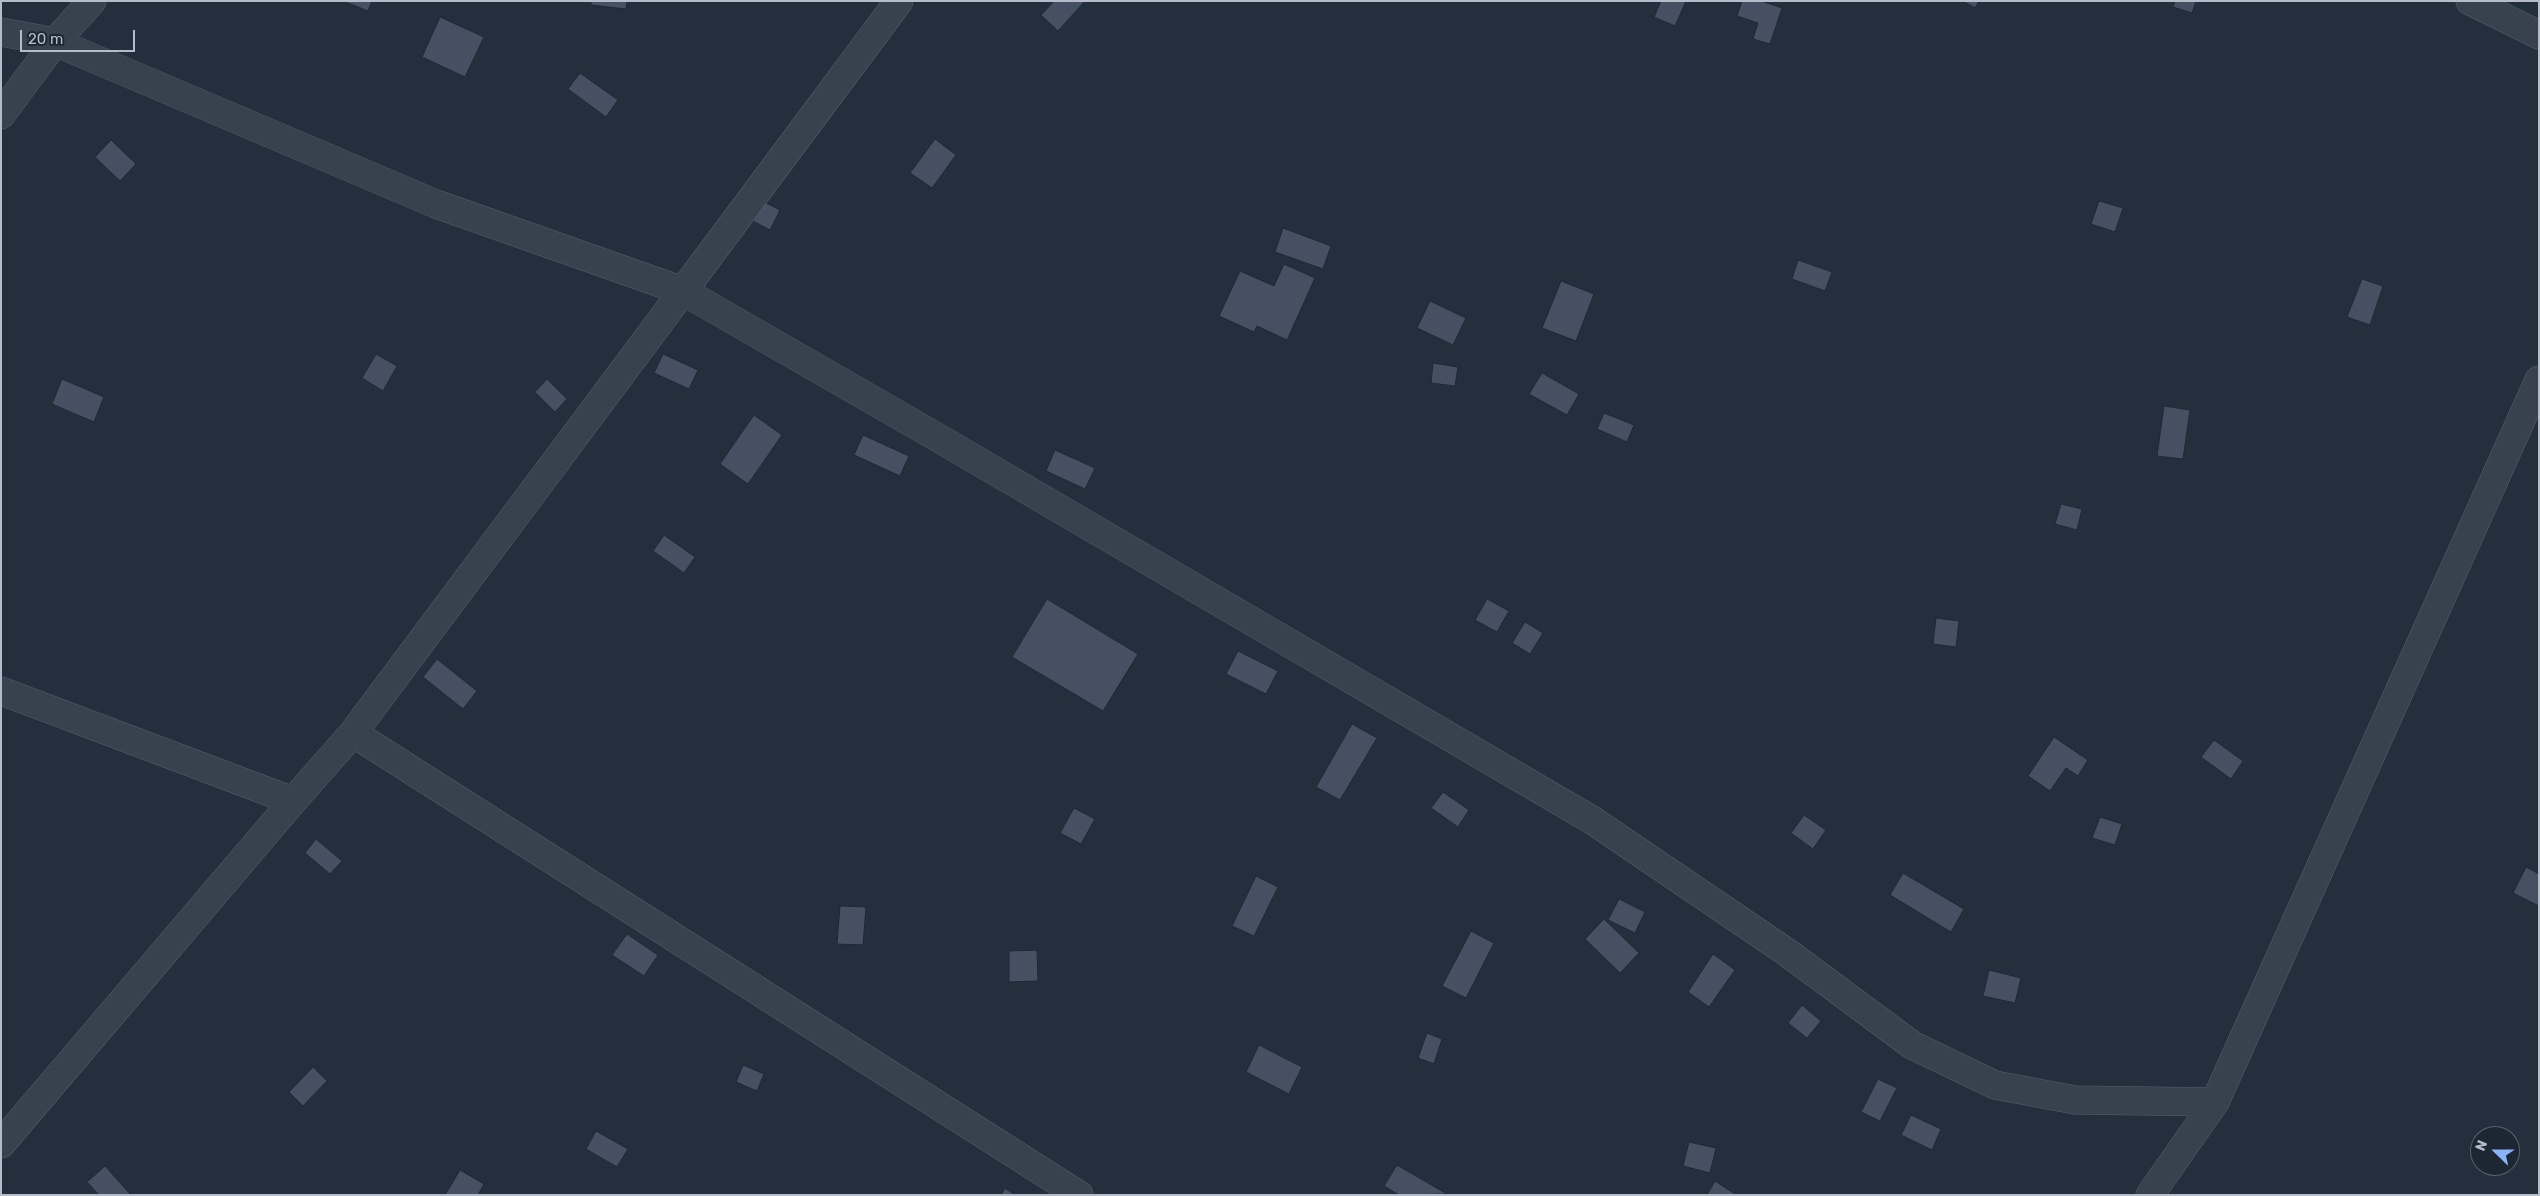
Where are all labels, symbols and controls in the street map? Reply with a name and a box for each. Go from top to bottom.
scale bar [22,20,138,52]
text: 20 m [28,30,63,48]
north arrow [2470,1126,2520,1176]
text: N [2472,1138,2491,1153]

